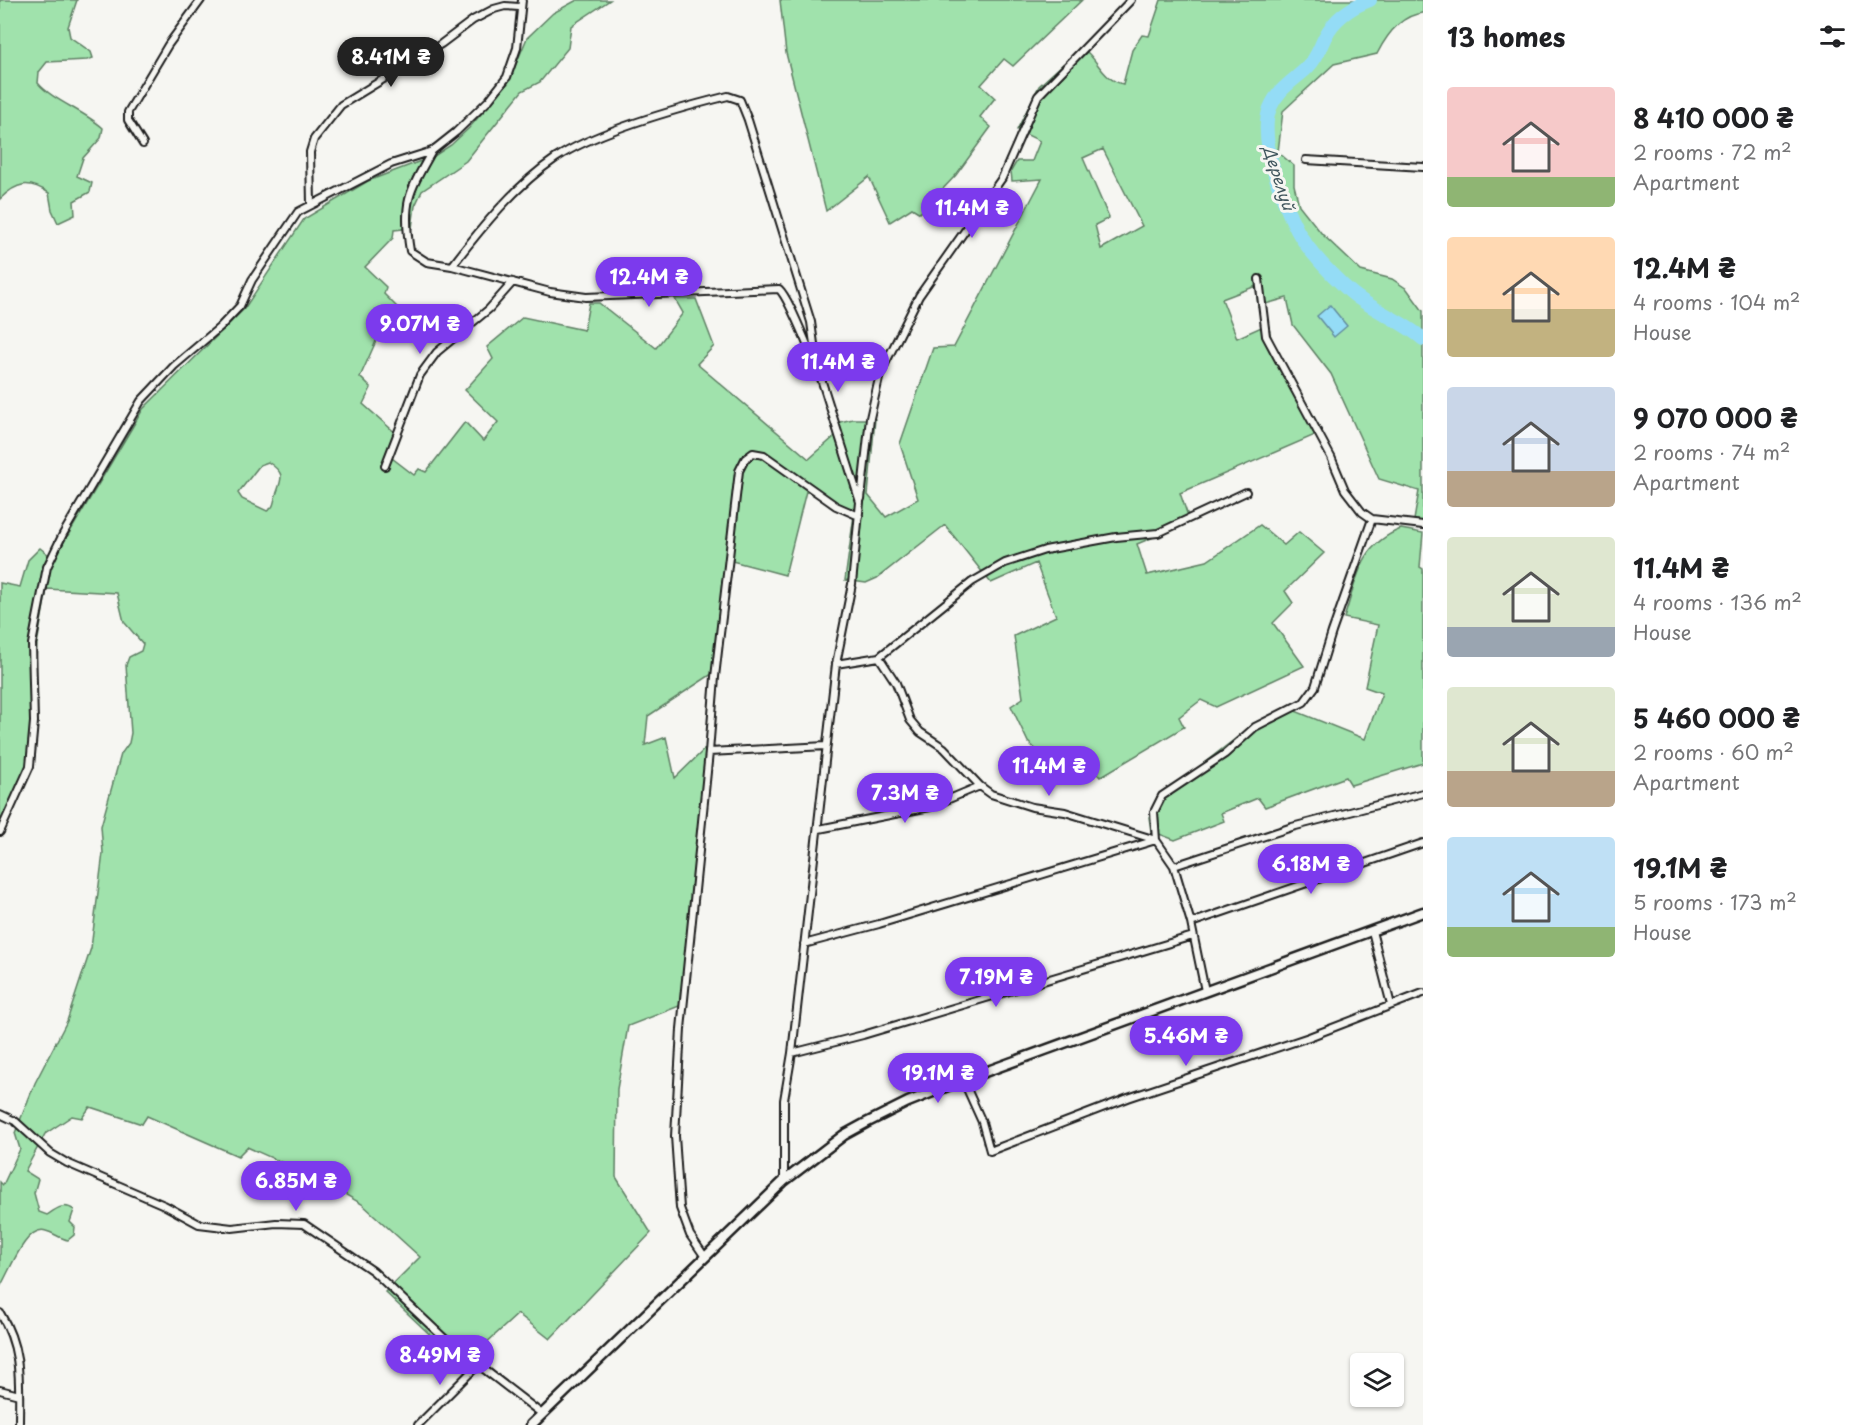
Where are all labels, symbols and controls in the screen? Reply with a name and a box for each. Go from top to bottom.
text: 13 homes [1447,17,1565,56]
icon: filters [1816,20,1849,53]
pin: 8.41M ₴ [336,37,446,88]
text: 8.41M ₴ [351,41,431,71]
text: 8 410 000 ₴ [1633,98,1794,137]
icon: home [1495,111,1567,183]
text: 2 rooms · 72 m² [1633,137,1792,167]
water label: Дерелуй [1258,140,1302,215]
text: Apartment [1633,167,1740,197]
pin: 11.4M ₴ [917,188,1027,239]
text: 11.4M ₴ [935,192,1009,222]
text: 12.4M ₴ [1633,248,1736,287]
pin: 12.4M ₴ [594,257,704,308]
text: 12.4M ₴ [609,261,689,291]
icon: home [1495,261,1567,333]
text: 4 rooms · 104 m² [1633,287,1800,317]
pin: 9.07M ₴ [365,304,475,355]
text: 9.07M ₴ [380,308,460,338]
text: House [1633,317,1692,347]
pin: 11.4M ₴ [783,342,893,393]
text: 11.4M ₴ [801,346,875,376]
text: 9 070 000 ₴ [1633,398,1798,437]
icon: home [1495,411,1567,483]
text: 2 rooms · 74 m² [1633,437,1790,467]
text: Apartment [1633,467,1740,497]
text: 11.4M ₴ [1633,548,1729,587]
icon: home [1495,561,1567,633]
text: 4 rooms · 136 m² [1633,587,1802,617]
text: House [1633,617,1692,647]
text: 5 460 000 ₴ [1633,698,1800,737]
icon: home [1495,711,1567,783]
text: 2 rooms · 60 m² [1633,737,1794,767]
pin: 11.4M ₴ [994,746,1104,797]
text: 11.4M ₴ [1012,750,1086,780]
text: Apartment [1633,767,1740,797]
pin: 7.3M ₴ [856,773,954,824]
text: 7.3M ₴ [871,777,939,807]
pin: 6.18M ₴ [1256,844,1366,895]
text: 6.18M ₴ [1272,848,1350,878]
text: 19.1M ₴ [1633,848,1727,887]
icon: home [1495,861,1567,933]
text: 5 rooms · 173 m² [1633,887,1797,917]
text: House [1633,917,1692,947]
pin: 7.19M ₴ [941,957,1051,1008]
text: 7.19M ₴ [959,961,1033,991]
pin: 5.46M ₴ [1131,1016,1241,1067]
text: 5.46M ₴ [1144,1020,1228,1050]
pin: 19.1M ₴ [883,1053,993,1104]
text: 19.1M ₴ [902,1057,974,1087]
pin: 6.85M ₴ [241,1161,351,1212]
text: 6.85M ₴ [255,1165,337,1195]
pin: 8.49M ₴ [385,1335,495,1386]
text: 8.49M ₴ [399,1339,481,1369]
map controls [1350,1353,1404,1407]
button: layers [1350,1353,1404,1407]

